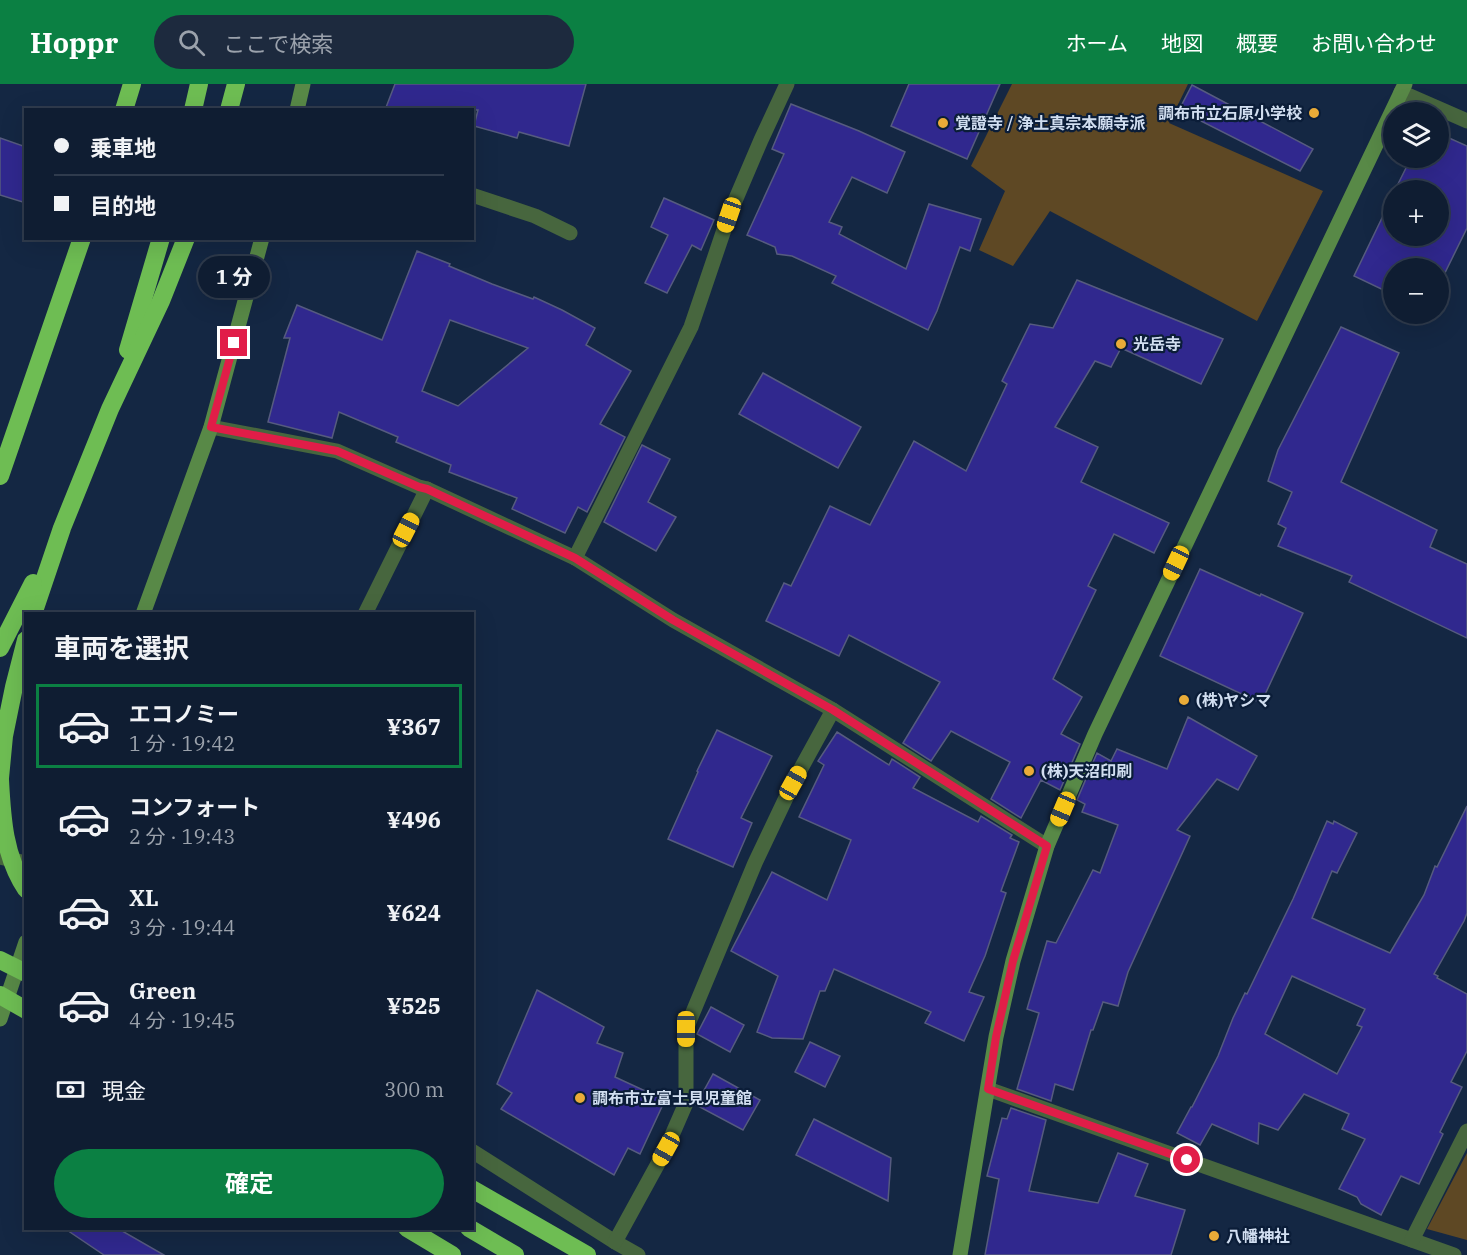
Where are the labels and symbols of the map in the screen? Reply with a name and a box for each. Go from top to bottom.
place label: 調布市立石原小学校 [1158,103,1302,123]
marker: 調布市立石原小学校 [1307,106,1321,120]
place label: 覚證寺 / 浄土真宗本願寺派 [955,113,1145,133]
marker: 覚證寺 / 浄土真宗本願寺派 [936,116,950,130]
car [715,195,743,235]
callout: 1 分 [198,256,270,298]
route end [220,329,247,356]
place label: 光岳寺 [1133,334,1181,354]
marker: 光岳寺 [1114,337,1128,351]
car [390,510,422,550]
car [1160,543,1192,583]
place label: (株)ヤシマ [1196,690,1271,710]
marker: (株)ヤシマ [1177,693,1191,707]
place label: (株)天沼印刷 [1041,761,1132,781]
car [776,763,810,803]
marker: (株)天沼印刷 [1022,764,1036,778]
car [1048,789,1078,829]
car [677,1011,695,1047]
place label: 調布市立富士見児童館 [592,1088,752,1108]
marker: 調布市立富士見児童館 [573,1091,587,1105]
car [649,1129,683,1169]
route start [1173,1146,1200,1173]
place label: 八幡神社 [1226,1226,1290,1246]
marker: 八幡神社 [1207,1229,1221,1243]

